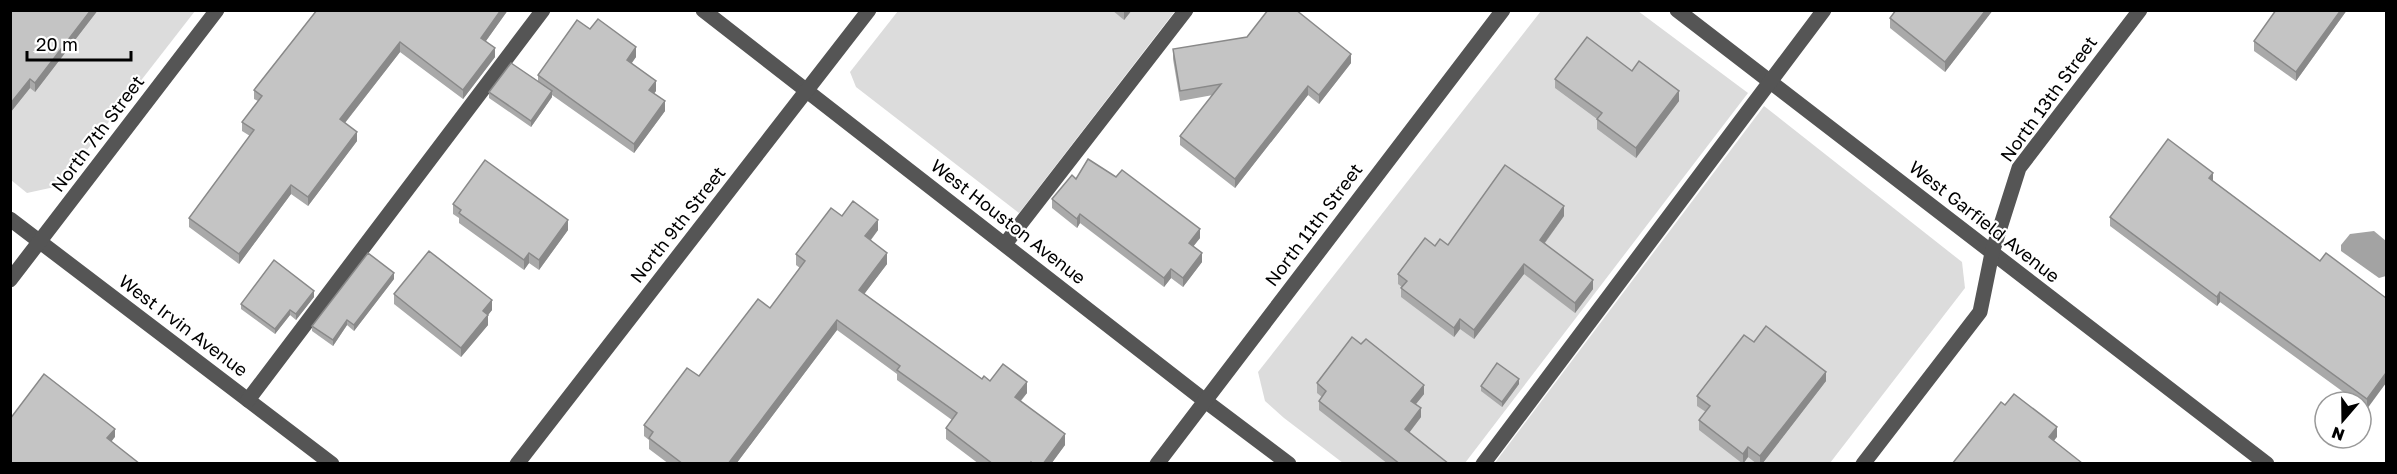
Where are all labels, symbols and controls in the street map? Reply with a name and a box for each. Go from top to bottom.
scale bar [27,24,130,62]
street label: North 13th Street [1995,31,2101,166]
text: 20 m [36,33,78,55]
street label: North 7th Street [46,71,148,196]
street label: West Houston Avenue [927,154,1090,288]
street label: West Garfield Avenue [1905,156,2064,287]
street label: North 11th Street [1260,159,1367,290]
street label: North 9th Street [625,162,729,287]
street label: West Irvin Avenue [115,270,252,381]
north arrow [2313,390,2373,450]
text: N [2329,423,2347,446]

